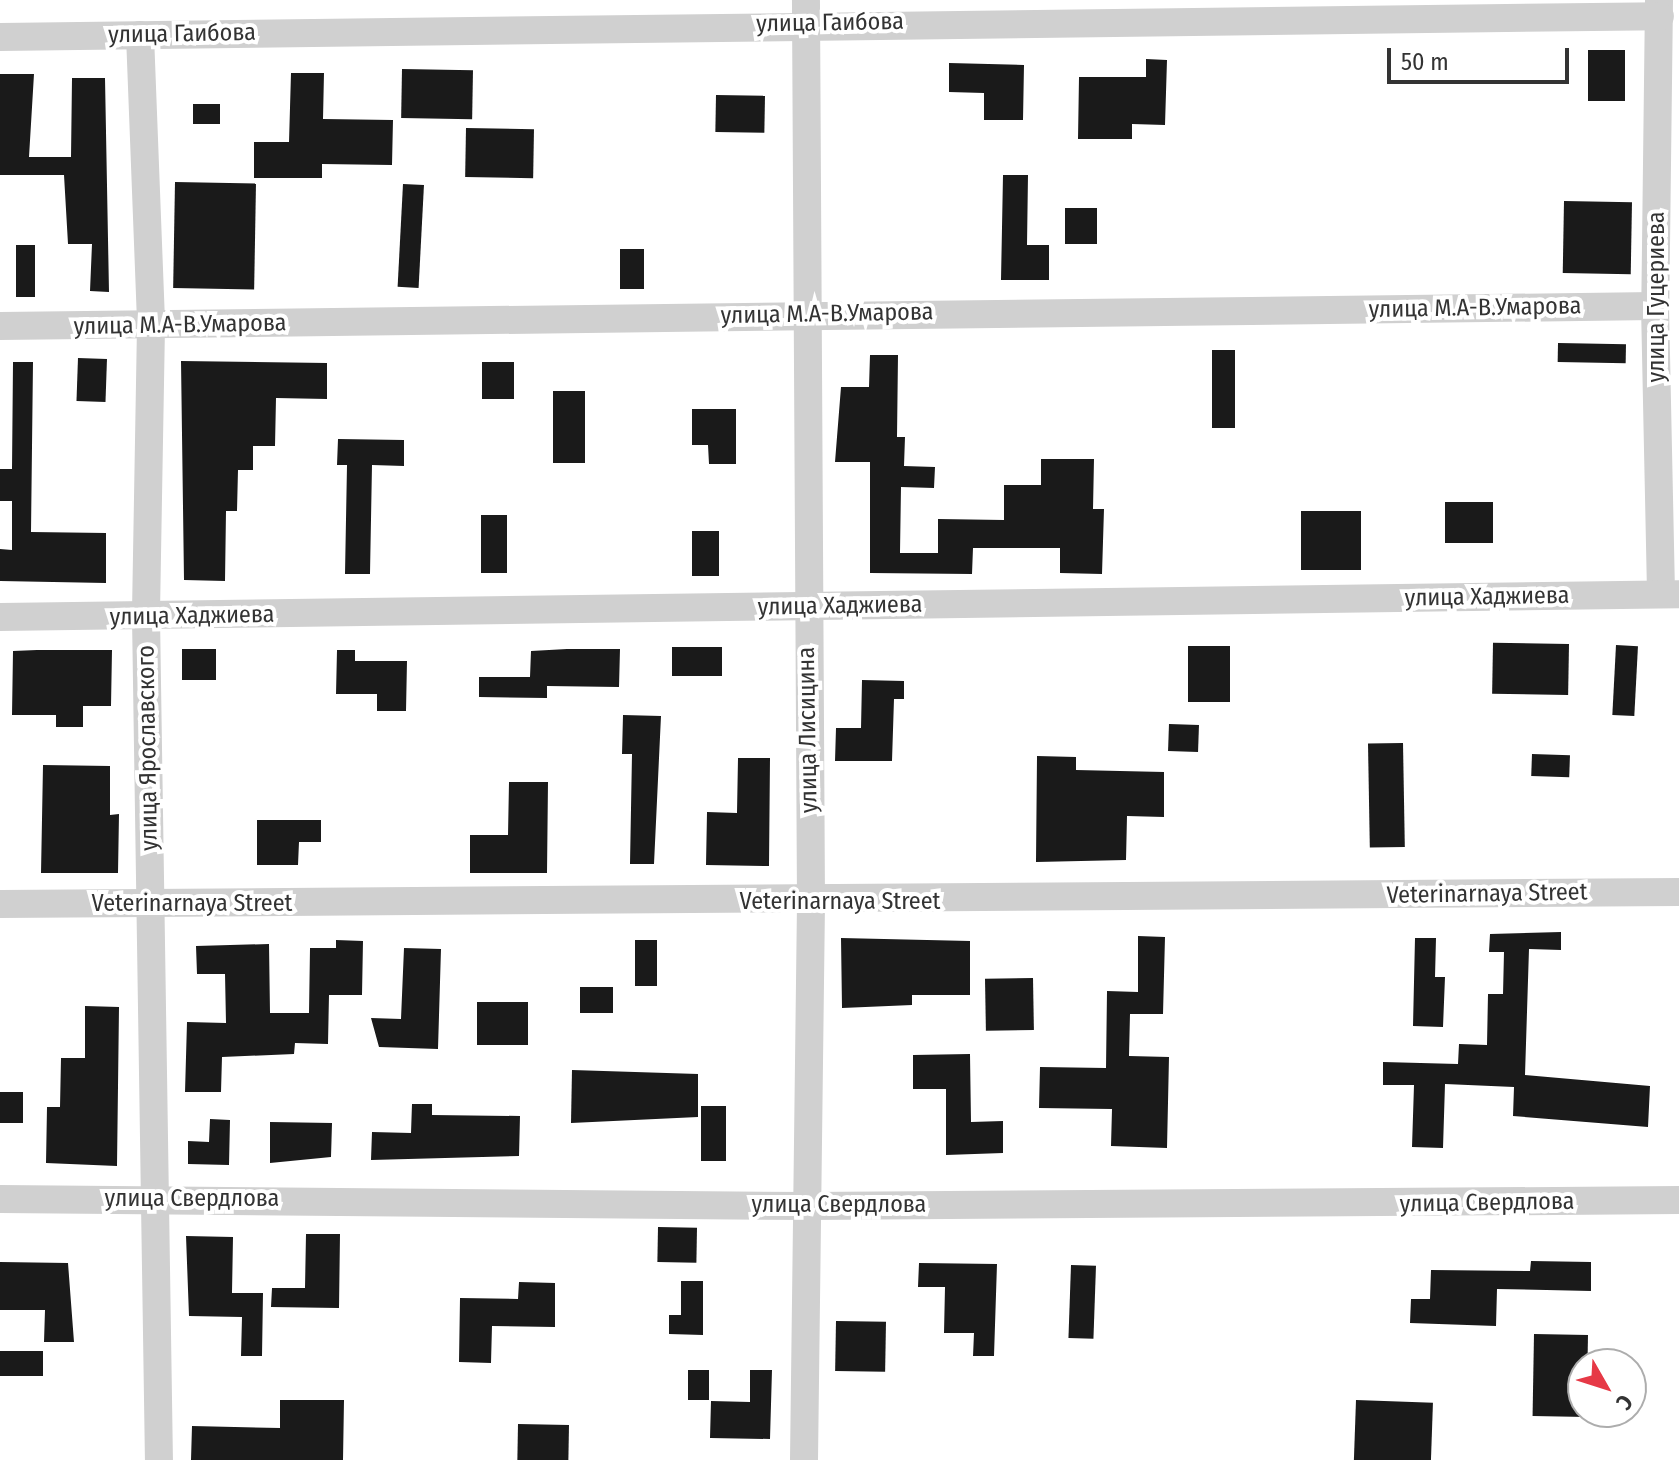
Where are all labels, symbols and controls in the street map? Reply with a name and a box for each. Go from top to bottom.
street label: улица Гаибова [756,7,904,39]
street label: улица Гаибова [108,18,256,50]
scale bar [1391,32,1573,82]
text: 50 m [1401,48,1449,76]
street label: улица Гуцериева [1643,212,1671,382]
street label: улица М.А-В.Умарова [1368,292,1582,324]
street label: улица М.А-В.Умарова [720,298,934,330]
street label: улица М.А-В.Умарова [73,309,287,341]
street label: улица Хаджиева [1404,581,1570,613]
street label: улица Хаджиева [757,590,923,622]
street label: улица Хаджиева [109,600,275,632]
street label: улица Ярославского [132,645,164,851]
street label: улица Лисицина [792,647,824,813]
street label: Veterinarnaya Street [1386,878,1588,910]
street label: Veterinarnaya Street [740,888,940,916]
street label: Veterinarnaya Street [92,890,292,918]
street label: улица Свердлова [105,1185,279,1213]
street label: улица Свердлова [1399,1187,1575,1219]
street label: улица Свердлова [752,1191,926,1219]
north arrow [1567,1348,1647,1428]
text: С [1610,1389,1639,1415]

